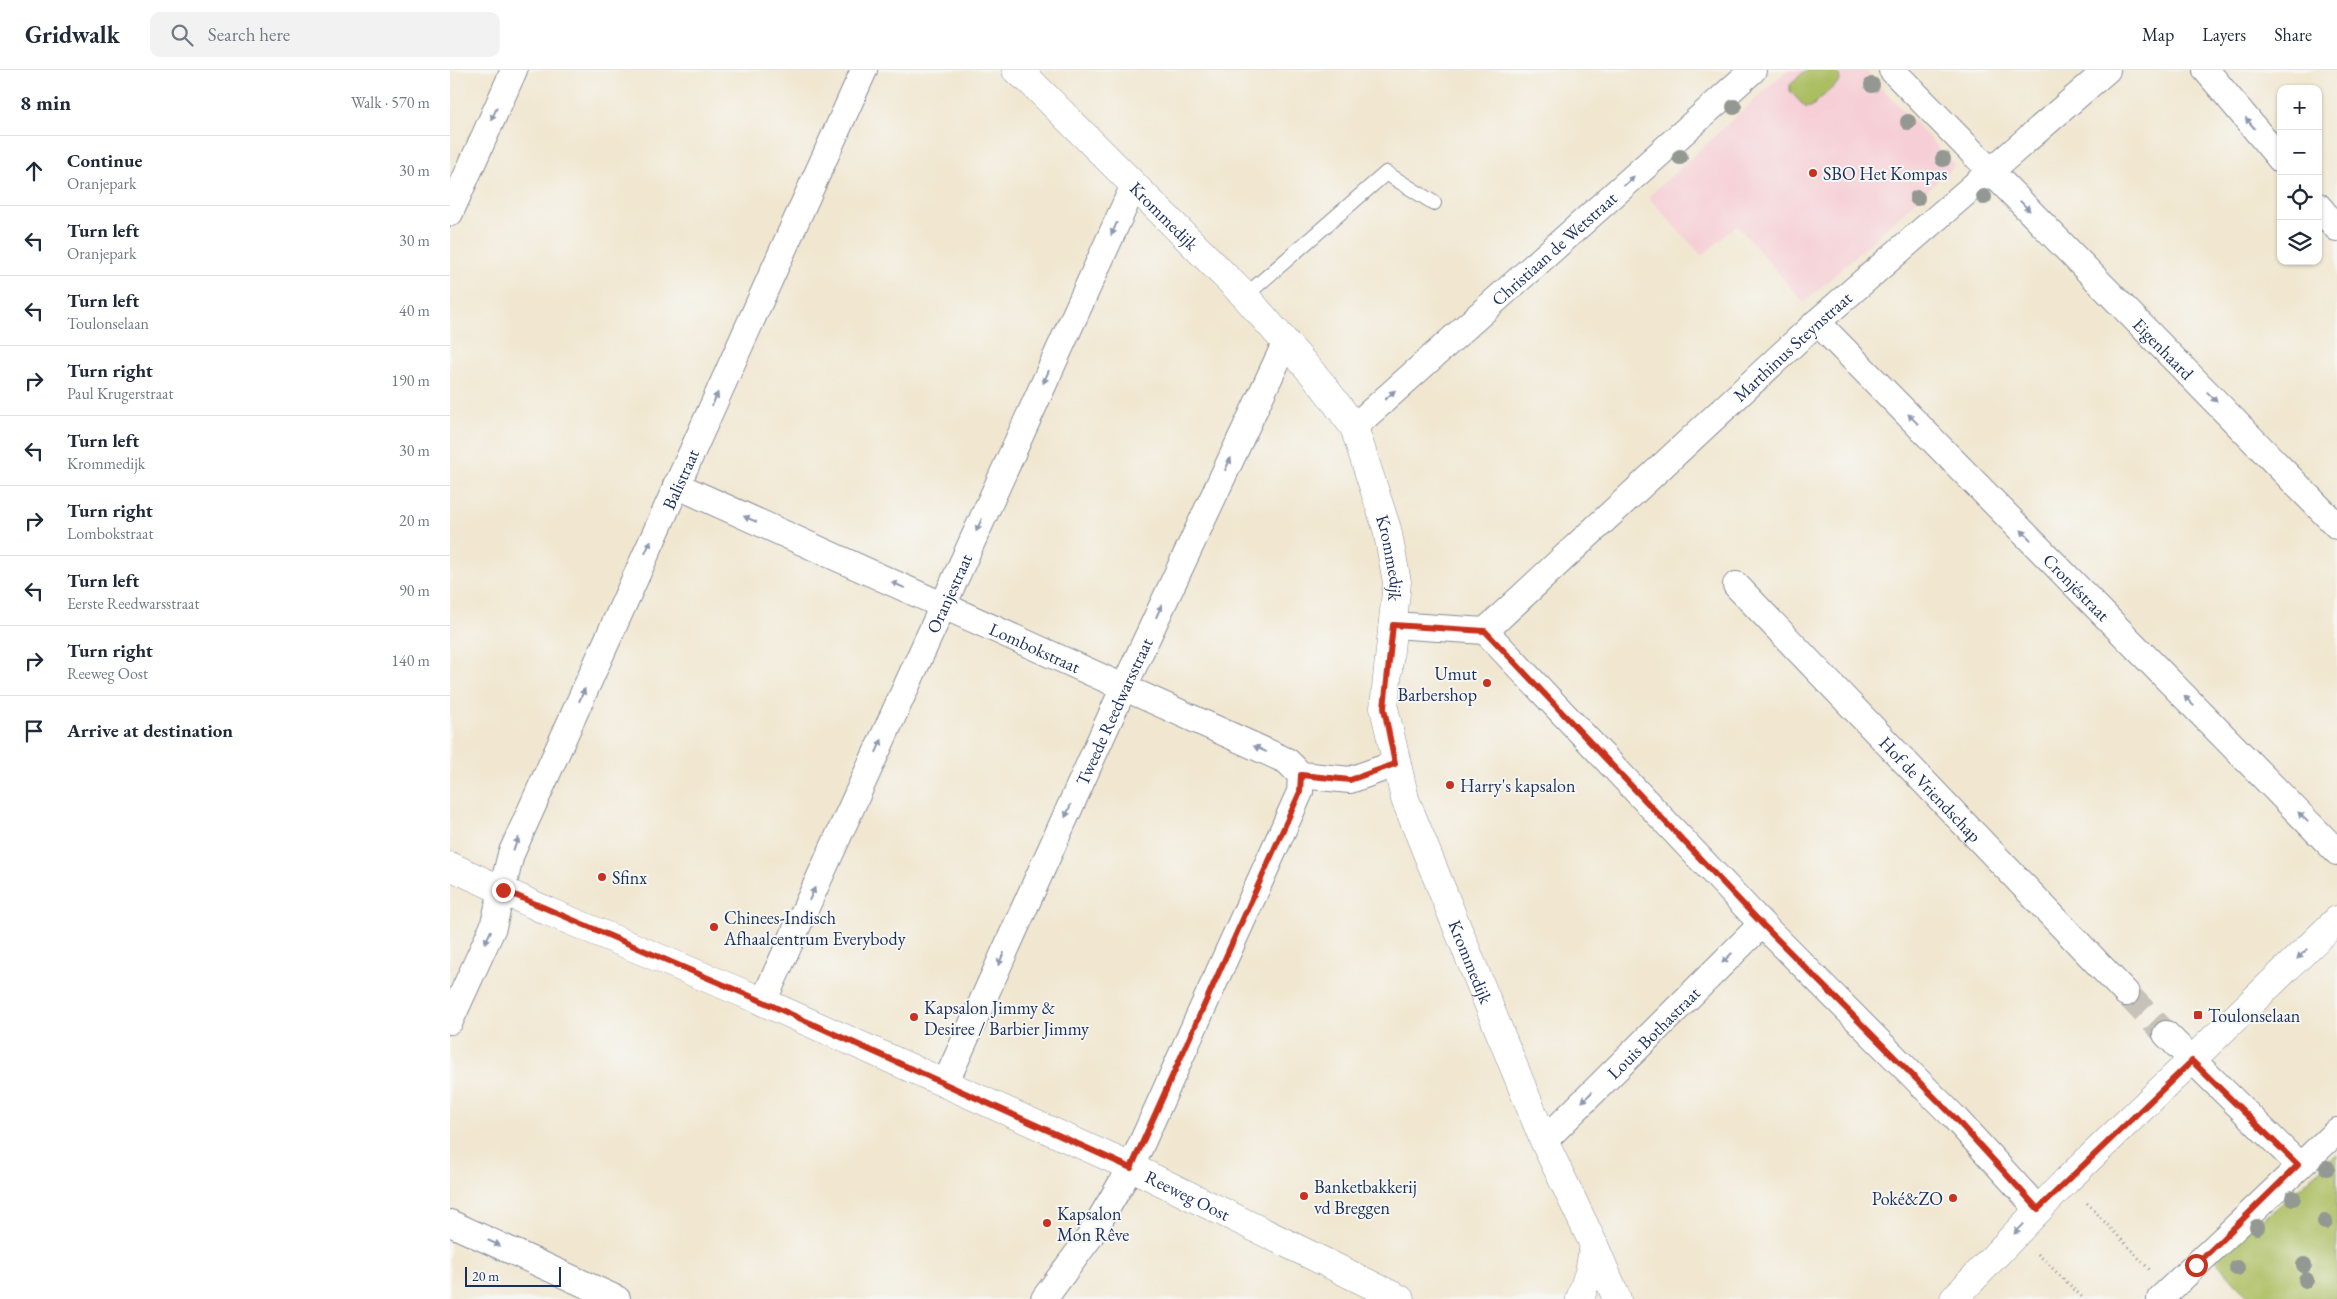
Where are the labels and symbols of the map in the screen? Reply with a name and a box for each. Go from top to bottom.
one-way arrow [490,107,498,121]
one-way arrow [2244,117,2255,130]
place label: SBO Het Kompas [1823,162,1947,185]
marker: SBO Het Kompas [1807,167,1819,179]
street label: Krommedijk [1125,176,1204,255]
one-way arrow [1622,176,1635,187]
street label: Christiaan de Wetstraat [1486,186,1621,310]
one-way arrow [2019,200,2031,212]
one-way arrow [1109,222,1117,236]
street label: Marthinus Steynstraat [1728,286,1856,406]
street label: Eigenhaard [2128,313,2200,385]
one-way arrow [1042,370,1050,384]
one-way arrow [1383,389,1396,400]
one-way arrow [2206,391,2218,403]
one-way arrow [711,392,719,406]
one-way arrow [1907,413,1919,425]
street label: Balistraat [656,445,704,513]
one-way arrow [1225,457,1233,471]
street label: Krommedijk [1372,512,1409,603]
one-way arrow [743,514,757,522]
one-way arrow [975,518,983,532]
one-way arrow [2020,529,2032,541]
one-way arrow [645,540,653,554]
street label: Cronjéstraat [2039,548,2115,626]
street label: Oranjestraat [921,549,977,637]
one-way arrow [891,581,905,589]
one-way arrow [1155,604,1163,618]
street label: Lombokstraat [986,617,1084,678]
street label: Tweede Reedwarsstraat [1070,633,1157,789]
place label: Umut Barbershop [1398,662,1477,706]
marker: Umut Barbershop [1481,677,1493,689]
one-way arrow [578,688,586,702]
one-way arrow [2183,695,2195,707]
street label: Hof de Vriendschap [1875,731,1987,847]
one-way arrow [875,739,883,753]
one-way arrow [1253,745,1267,753]
place label: Harry's kapsalon [1460,774,1576,797]
marker: Harry's kapsalon [1444,779,1456,791]
one-way arrow [1063,804,1071,818]
one-way arrow [2297,811,2309,823]
one-way arrow [511,836,520,851]
place label: Sfinx [612,866,647,889]
marker: Sfinx [596,871,608,883]
route end [492,879,515,902]
one-way arrow [809,887,817,901]
place label: Chinees-Indisch Afhaalcentrum Everybody [723,906,906,950]
street label: Krommedijk [1444,916,1499,1007]
marker: Chinees-Indisch Afhaalcentrum Everybody [708,921,720,933]
one-way arrow [484,930,492,944]
one-way arrow [2296,948,2308,960]
one-way arrow [996,952,1004,966]
one-way arrow [1722,952,1734,964]
street label: Louis Bothastraat [1602,981,1705,1084]
place label: Kapsalon Jimmy & Desiree / Barbier Jimmy [924,996,1089,1040]
place label: Toulonselaan [2208,1004,2301,1027]
marker: Toulonselaan [2192,1009,2204,1021]
marker: Kapsalon Jimmy & Desiree / Barbier Jimmy [908,1011,920,1023]
one-way arrow [1582,1091,1594,1103]
street label: Reeweg Oost [1142,1164,1234,1225]
place label: Banketbakkerij vd Breggen [1314,1175,1417,1219]
place label: Poké&ZO [1872,1187,1943,1210]
marker: Banketbakkerij vd Breggen [1298,1190,1310,1202]
marker: Poké&ZO [1947,1192,1959,1204]
place label: Kapsalon Mon Rêve [1057,1202,1129,1246]
marker: Kapsalon Mon Rêve [1041,1217,1053,1229]
one-way arrow [2013,1223,2025,1235]
one-way arrow [487,1240,501,1248]
route start [2185,1254,2208,1277]
scale bar [465,1264,561,1287]

